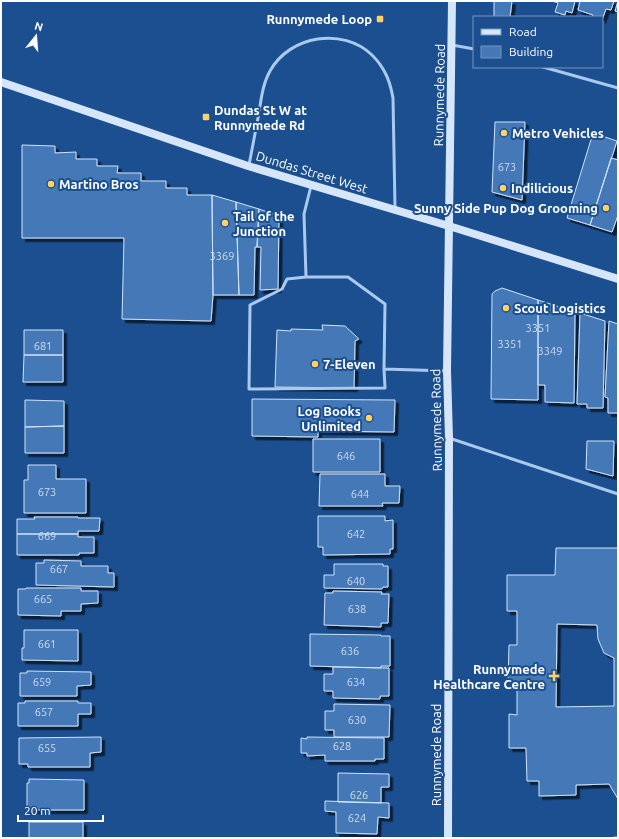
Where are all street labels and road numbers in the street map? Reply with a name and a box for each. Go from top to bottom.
street label: Runnymede Road [431,44,447,146]
street label: Dundas Street West [255,148,369,196]
street label: Runnymede Road [428,369,444,471]
street label: Runnymede Road [429,704,443,806]

